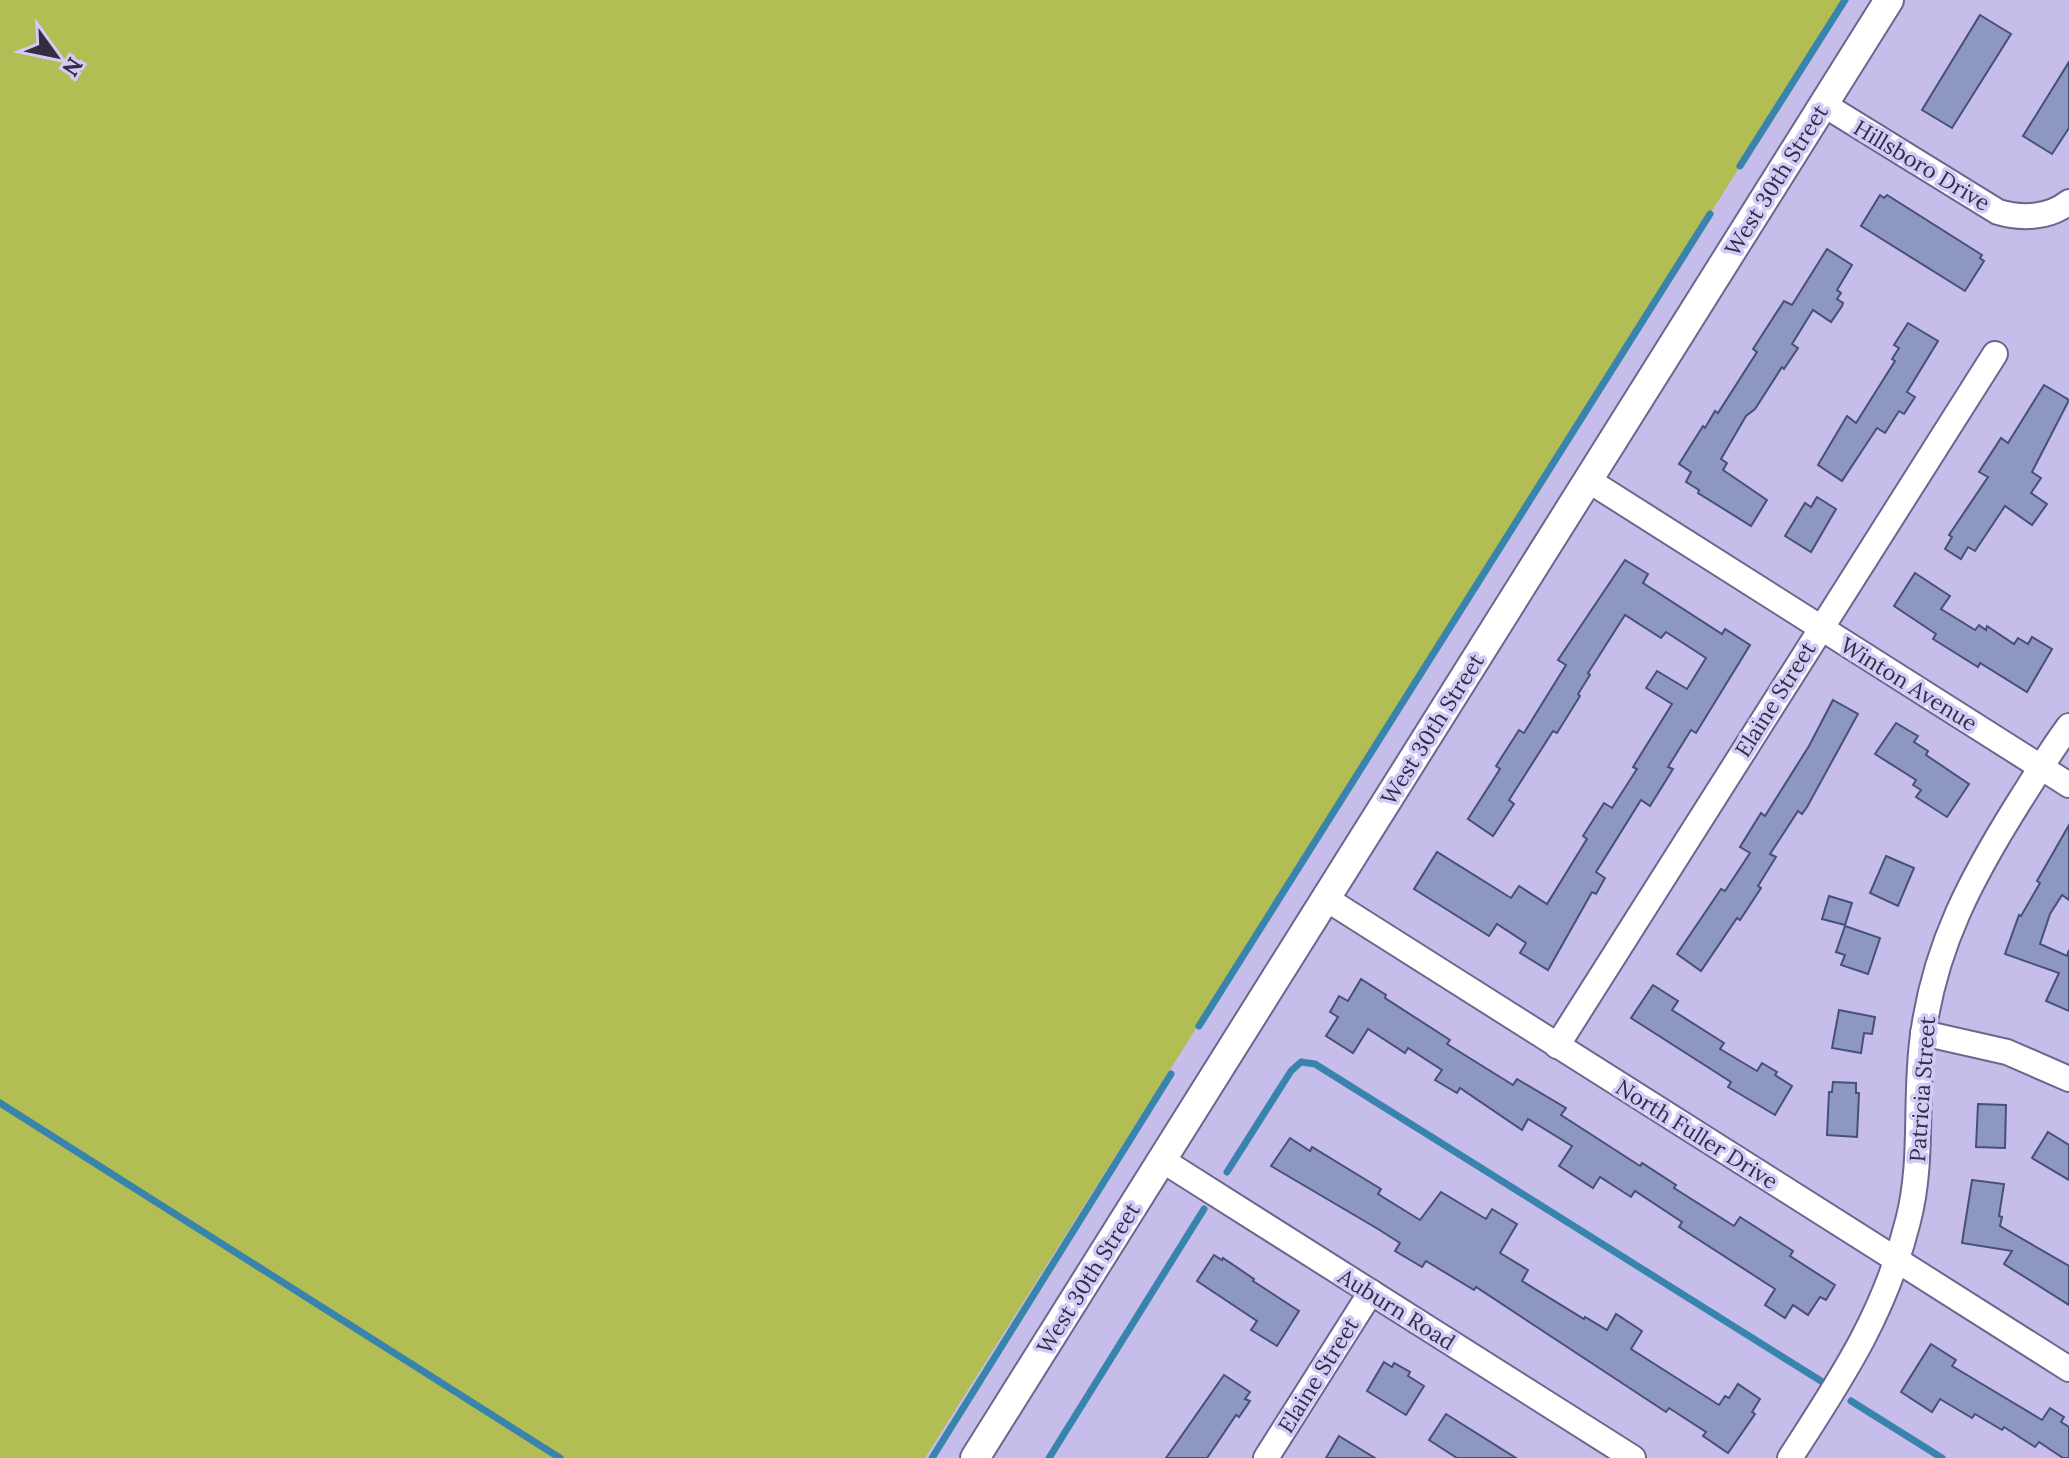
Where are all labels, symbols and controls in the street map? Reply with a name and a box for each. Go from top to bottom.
north arrow [16,16,96,96]
text: N [56,52,89,82]
street label: West 30th Street [1718,99,1834,261]
street label: Hillsboro Drive [1849,113,1995,217]
street label: Winton Avenue [1835,631,1983,737]
street label: Elaine Street [1729,636,1822,762]
street label: West 30th Street [1374,648,1490,810]
street label: Patricia Street [1903,1015,1941,1163]
street label: North Fuller Drive [1611,1073,1783,1195]
street label: West 30th Street [1030,1197,1146,1359]
street label: Auburn Road [1333,1261,1461,1356]
street label: Elaine Street [1272,1312,1365,1438]

